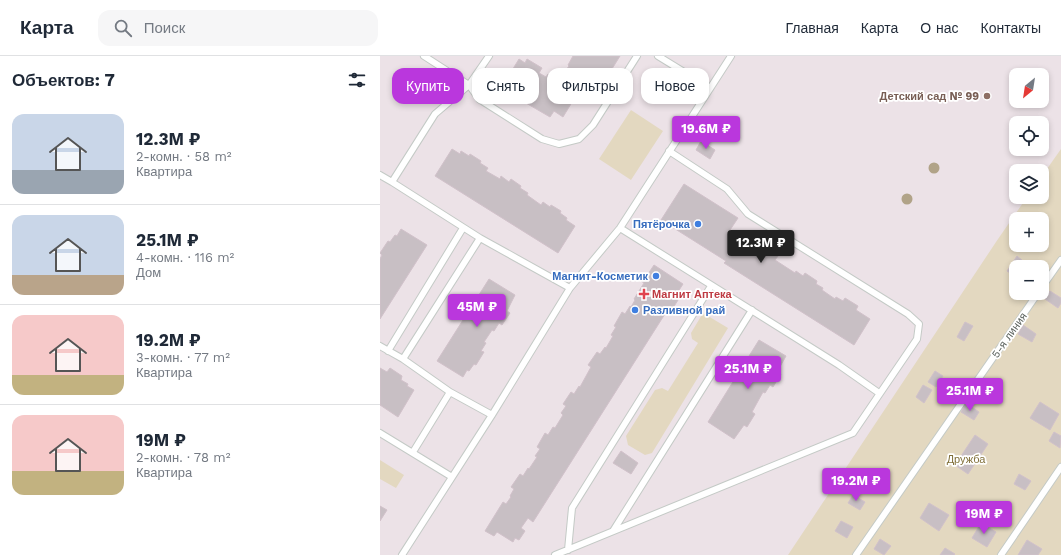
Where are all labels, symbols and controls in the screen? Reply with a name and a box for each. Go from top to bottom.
search box [98,10,378,46]
text: Карта [20,16,74,39]
icon: search [112,17,134,39]
text: Поиск [144,19,185,37]
text: Главная [786,20,839,36]
text: Карта [861,20,898,36]
text: О нас [920,20,959,36]
text: Контакты [981,20,1041,36]
chip: Купить [392,68,464,104]
chip: Снять [472,68,539,104]
chip: Фильтры [547,68,633,104]
chip: Новое [641,68,709,104]
north arrow [1009,68,1049,108]
map controls [1009,68,1049,300]
icon: filters [346,69,368,91]
text: Объектов: 7 [12,70,115,90]
place label: Детский сад № 99 [880,90,979,103]
marker: Детский сад № 99 [982,91,992,101]
pin: 19.6M ₽ [669,116,743,150]
button: locate [1009,116,1049,156]
text: 19.6M ₽ [681,121,731,136]
text: 12.3M ₽ [136,129,201,149]
icon: home [44,130,92,178]
text: 2-комн. · 58 m² [136,149,232,164]
text: Квартира [136,164,192,179]
button: layers [1009,164,1049,204]
button: + [1009,212,1049,252]
place label: Пятёрочка [633,218,691,231]
marker: Пятёрочка [693,219,703,229]
text: 25.1M ₽ [136,230,199,250]
pin: 12.3M ₽ [724,230,798,264]
icon: home [44,231,92,279]
text: 12.3M ₽ [736,235,786,250]
text: 4-комн. · 116 m² [136,250,234,265]
button: − [1009,260,1049,300]
text: Дом [136,265,161,280]
place label: Магнит-Косметик [552,270,648,283]
marker: Магнит-Косметик [651,271,661,281]
place label: Магнит Аптека [652,288,733,301]
marker: Магнит Аптека [639,289,649,299]
pin: 45M ₽ [449,294,505,328]
text: 45M ₽ [457,299,497,314]
place label: Разливной рай [643,304,725,317]
marker: Разливной рай [630,305,640,315]
street label: 5-я линия [989,310,1030,361]
text: 19.2M ₽ [136,330,201,350]
icon: home [44,331,92,379]
text: 3-комн. · 77 m² [136,350,230,365]
pin: 25.1M ₽ [711,356,785,390]
text: 25.1M ₽ [724,361,772,376]
text: Квартира [136,365,192,380]
pin: 25.1M ₽ [933,378,1007,412]
text: 25.1M ₽ [946,383,994,398]
text: 19M ₽ [136,430,186,450]
icon: home [44,431,92,479]
text: 2-комн. · 78 m² [136,450,230,465]
park label: Дружба [947,453,986,466]
text: Квартира [136,465,192,480]
pin: 19.2M ₽ [819,468,893,502]
text: 19.2M ₽ [831,473,881,488]
pin: 19M ₽ [956,501,1012,535]
text: 19M ₽ [965,506,1003,521]

